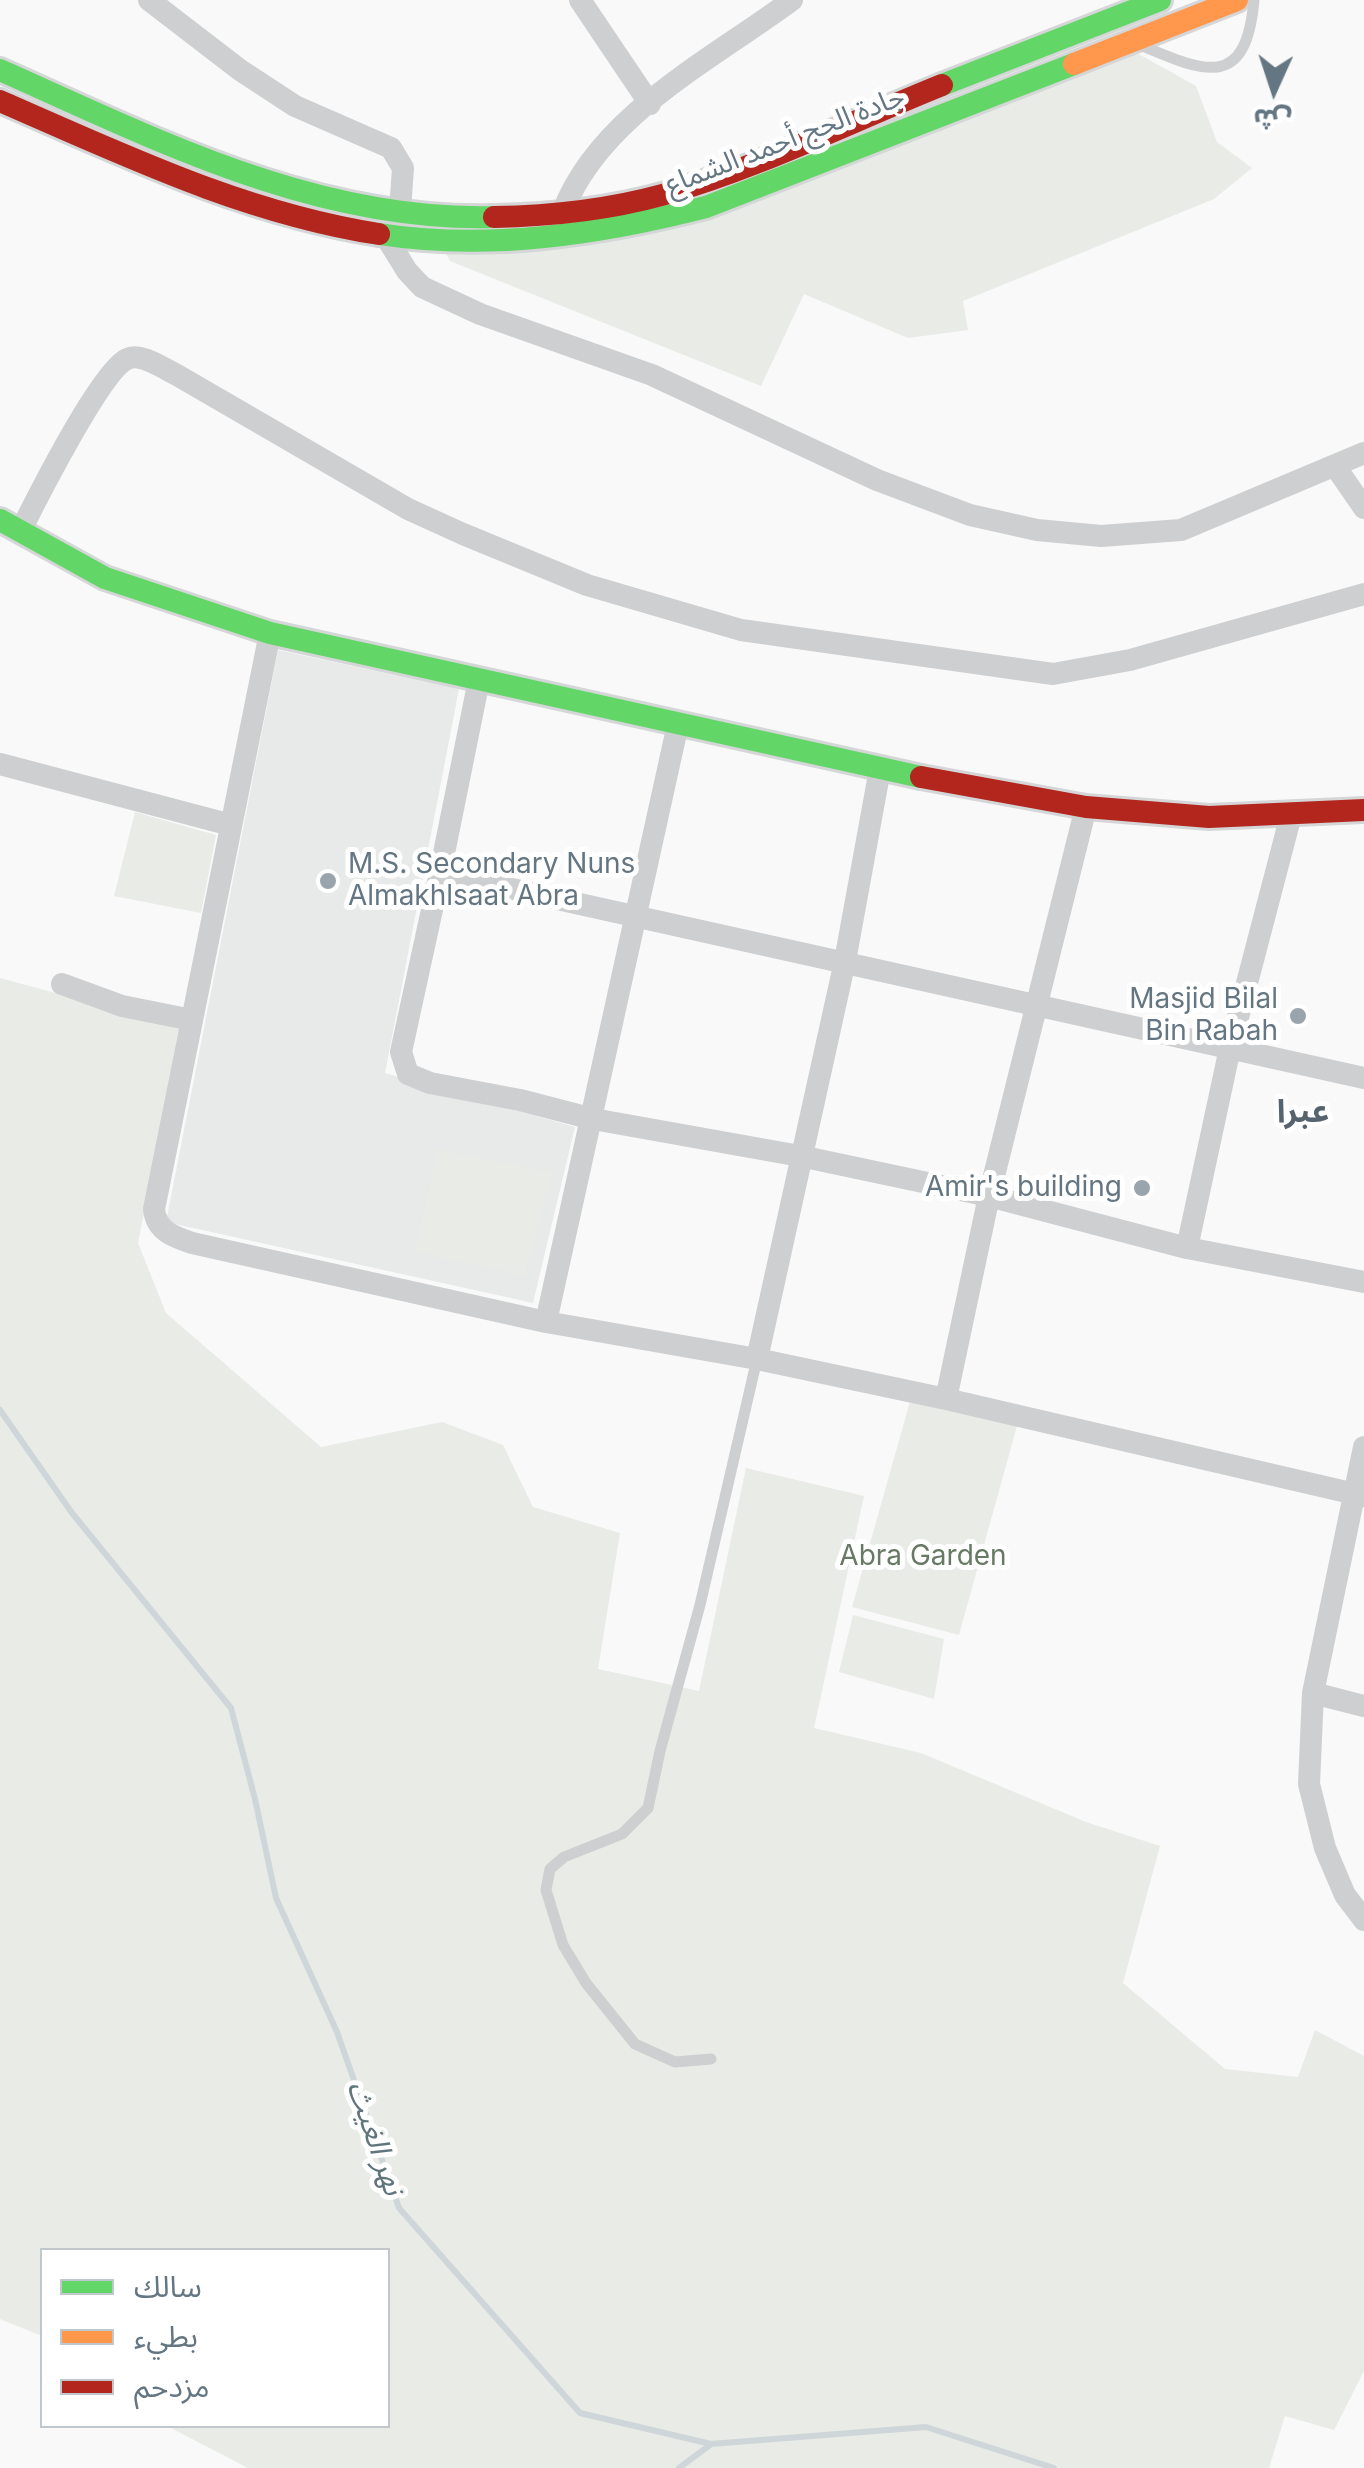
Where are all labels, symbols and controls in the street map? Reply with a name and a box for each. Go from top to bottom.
north arrow [1224,40,1324,140]
street label: جادة الحج أحمد الشماع [661,80,909,202]
text: ش [1252,102,1292,138]
place label: M.S. Secondary Nuns Almakhlsaat Abra [348,848,635,914]
marker: M.S. Secondary Nuns Almakhlsaat Abra [317,870,339,892]
place label: Masjid Bilal Bin Rabah [1129,983,1278,1049]
marker: Masjid Bilal Bin Rabah [1287,1005,1309,1027]
district label: عبرا [1277,1093,1329,1131]
place label: Amir's building [925,1171,1122,1205]
marker: Amir's building [1131,1177,1153,1199]
park label: Abra Garden [839,1540,1007,1574]
water label: نهر الغيث [339,2076,411,2200]
legend [40,2248,390,2428]
text: سالك [134,2268,202,2304]
text: بطيء [134,2318,198,2354]
text: مزدحم [134,2368,210,2404]

